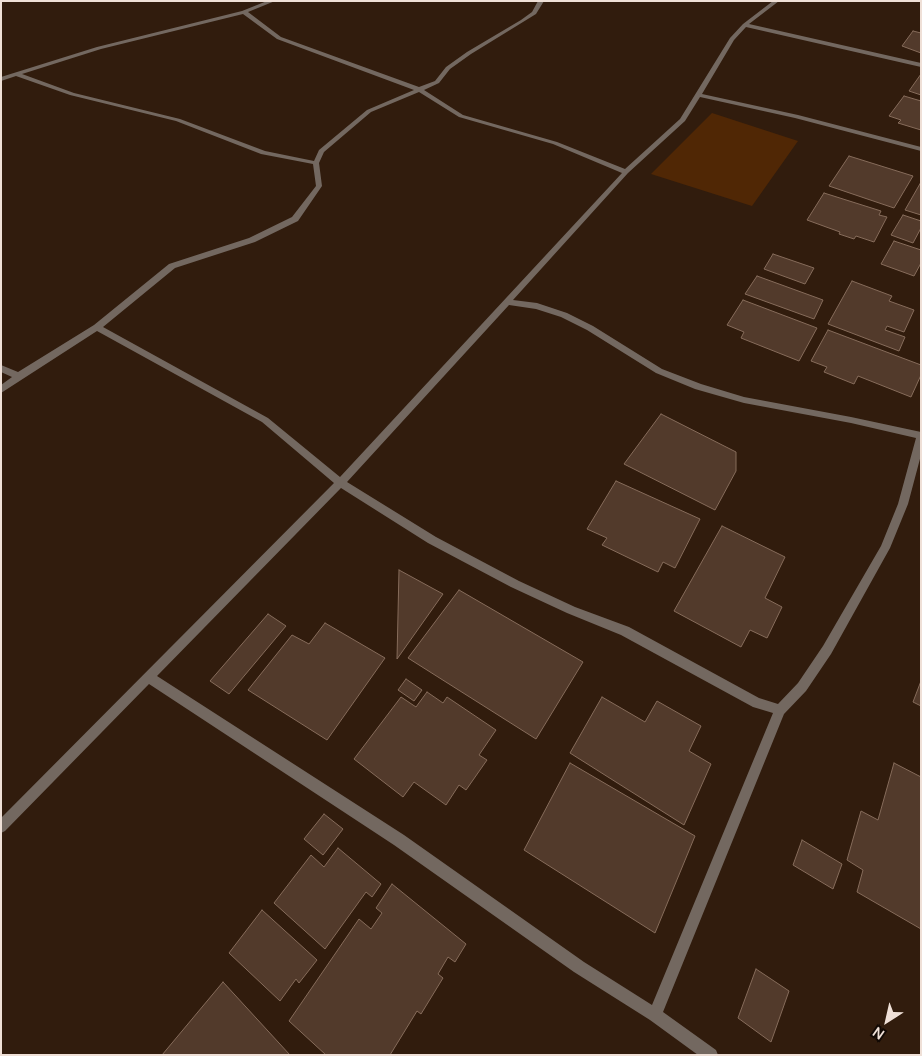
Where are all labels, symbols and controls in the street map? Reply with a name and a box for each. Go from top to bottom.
north arrow [862,996,912,1046]
text: N [869,1023,888,1044]

